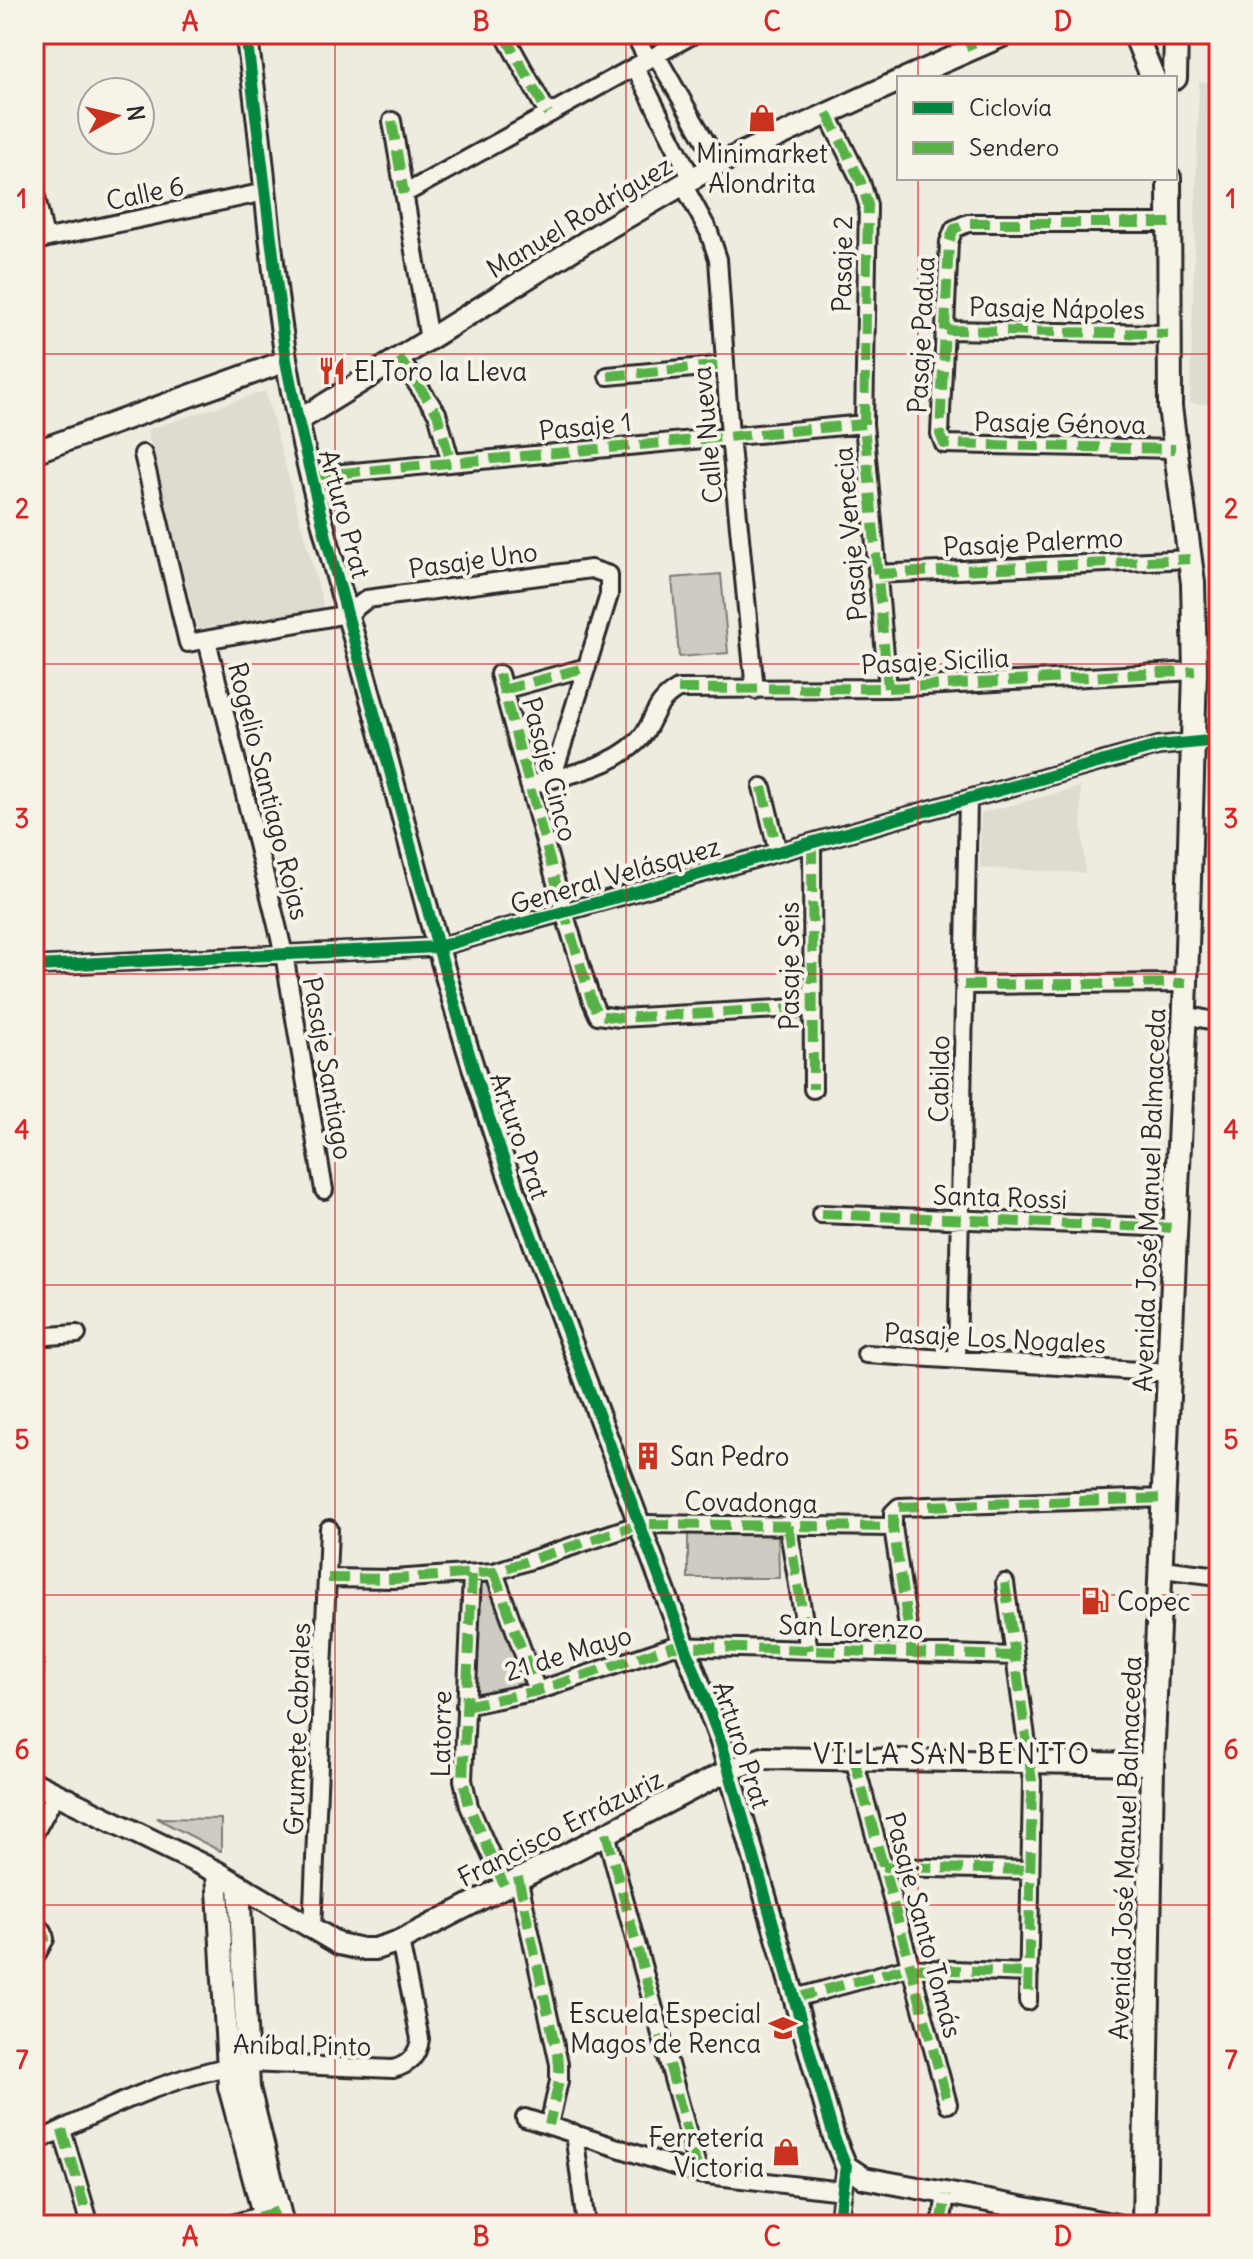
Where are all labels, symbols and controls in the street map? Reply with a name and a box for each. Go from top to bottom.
text: A [182,5,199,38]
text: B [472,5,490,38]
text: C [763,5,781,38]
text: D [1054,5,1072,38]
north arrow [76,76,156,156]
legend [897,76,1177,180]
text: Ciclovía [969,92,1052,122]
shop icon: Minimarket Alondrita [747,103,777,133]
text: N [121,104,151,123]
text: Sendero [969,132,1059,162]
place label: Minimarket Alondrita [696,137,828,200]
street label: Manuel Rodríguez [480,149,678,285]
street label: Calle 6 [103,169,187,217]
text: 1 [17,182,27,215]
text: 1 [1226,182,1236,215]
street label: Pasaje 2 [825,215,859,313]
street label: Pasaje Padua [900,256,942,414]
street label: Pasaje Nápoles [969,290,1145,326]
place label: El Toro la Lleva [354,355,527,388]
restaurant icon: El Toro la Lleva [317,356,347,386]
street label: Calle Nueva [685,365,729,505]
street label: Pasaje 1 [537,405,633,447]
street label: Pasaje Génova [974,405,1146,441]
street label: Arturo Prat [312,446,378,582]
street label: Pasaje Venecia [826,446,874,622]
text: 2 [15,492,29,525]
text: 2 [1224,492,1238,525]
street label: Pasaje Palermo [942,521,1124,563]
street label: Pasaje Uno [406,535,540,585]
street label: Pasaje Sicilia [860,641,1010,681]
street label: Rogelio Santiago Rojas [221,659,317,923]
street label: Pasaje Cinco [515,693,585,845]
text: 3 [15,802,29,835]
text: 3 [1224,802,1238,835]
street label: General Velásquez [506,829,724,921]
street label: Pasaje Seis [773,902,806,1030]
street label: Pasaje Santiago [296,974,360,1162]
street label: Avenida José Manuel Balmaceda [1126,1008,1172,1392]
street label: Cabildo [922,1035,956,1123]
street label: Arturo Prat [483,1068,557,1204]
text: 4 [14,1113,30,1146]
text: 4 [1223,1113,1239,1146]
street label: Santa Rossi [932,1178,1068,1216]
street label: Pasaje Los Nogales [883,1316,1107,1360]
text: 5 [15,1423,30,1456]
text: 5 [1224,1423,1239,1456]
place label: San Pedro [670,1440,789,1473]
building icon: San Pedro [633,1441,663,1471]
street label: Covadonga [684,1484,818,1520]
place label: Copec [1117,1585,1191,1618]
fuel station icon: Copec [1080,1586,1110,1616]
street label: San Lorenzo [778,1608,924,1646]
street label: 21 de Mayo [500,1618,636,1688]
street label: Grumete Cabrales [277,1622,317,1836]
street label: Avenida José Manuel Balmaceda [1102,1656,1148,2040]
street label: Arturo Prat [706,1677,778,1813]
street label: Latorre [424,1690,458,1778]
text: 6 [14,1733,30,1766]
text: 6 [1223,1733,1239,1766]
district label: VILLA SAN BENITO [813,1736,1091,1772]
street label: Francisco Errázuriz [452,1762,668,1894]
street label: Pasaje Santo Tomás [878,1809,970,2041]
place label: Escuela Especial Magos de Renca [569,1997,761,2060]
school or university icon: Escuela Especial Magos de Renca [768,2013,798,2043]
street label: Aníbal Pinto [233,2027,371,2063]
text: 7 [16,2043,29,2076]
text: 7 [1225,2043,1238,2076]
place label: Ferretería Victoria [648,2121,764,2184]
shop icon: Ferretería Victoria [771,2137,801,2167]
text: A [182,2220,199,2253]
text: B [472,2220,490,2253]
text: C [763,2220,781,2253]
text: D [1054,2220,1072,2253]

